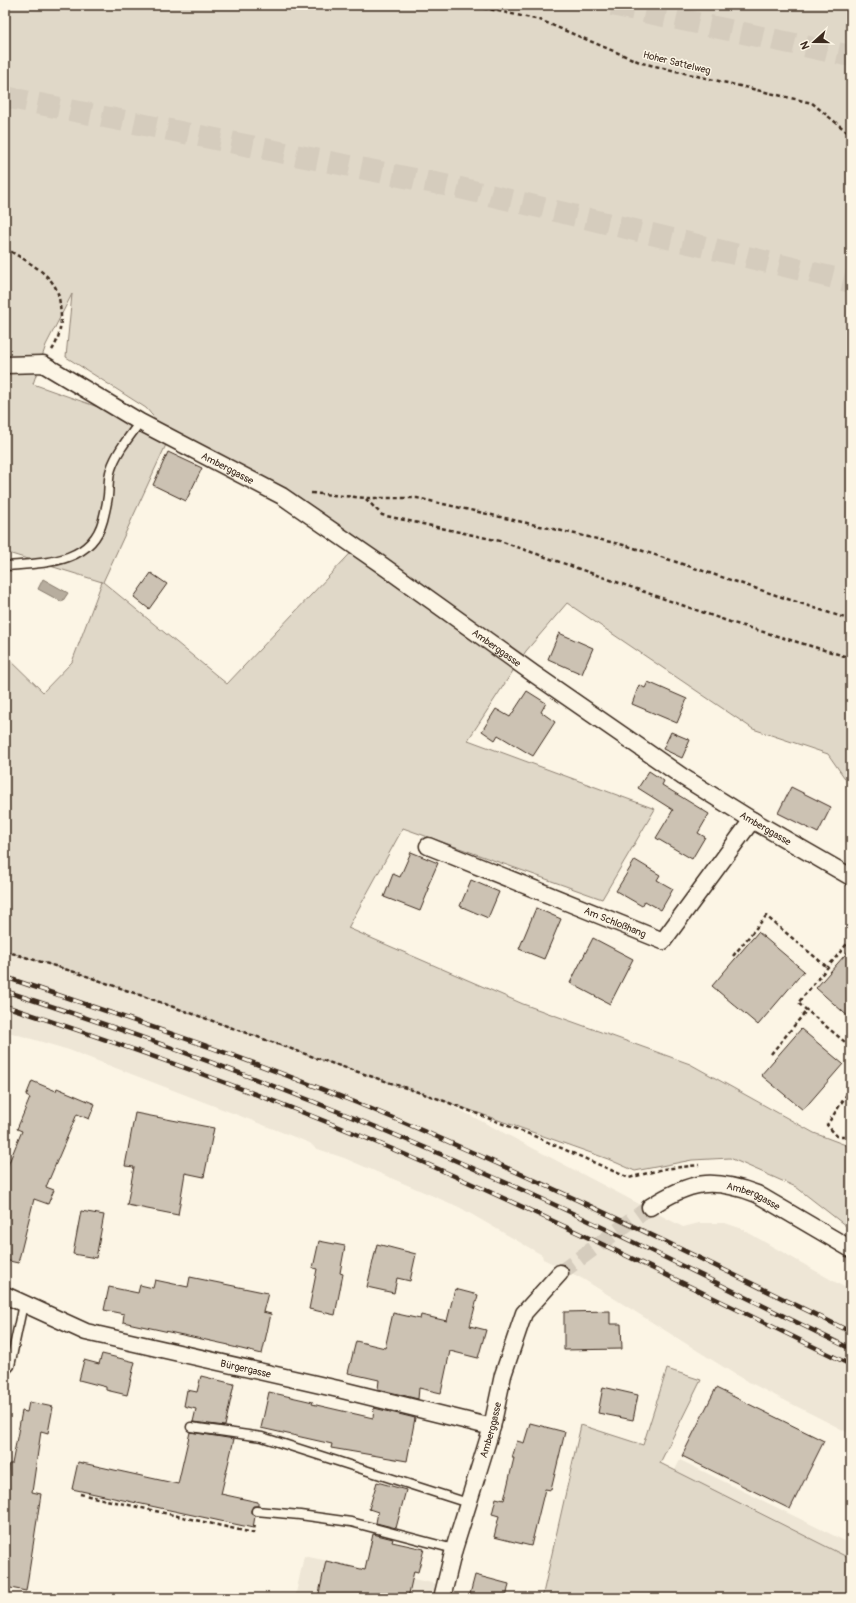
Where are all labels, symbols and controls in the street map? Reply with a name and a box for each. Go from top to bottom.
north arrow [794,22,834,62]
text: N [798,39,813,51]
street label: Hoher Sattelweg [642,49,712,77]
street label: Amberggasse [199,450,256,487]
street label: Amberggasse [470,627,523,670]
street label: Amberggasse [737,809,793,848]
street label: Am Schloßhang [582,905,648,941]
street label: Amberggasse [726,1180,782,1213]
street label: Bürgergasse [219,1358,272,1381]
street label: Amberggasse [478,1401,504,1459]

